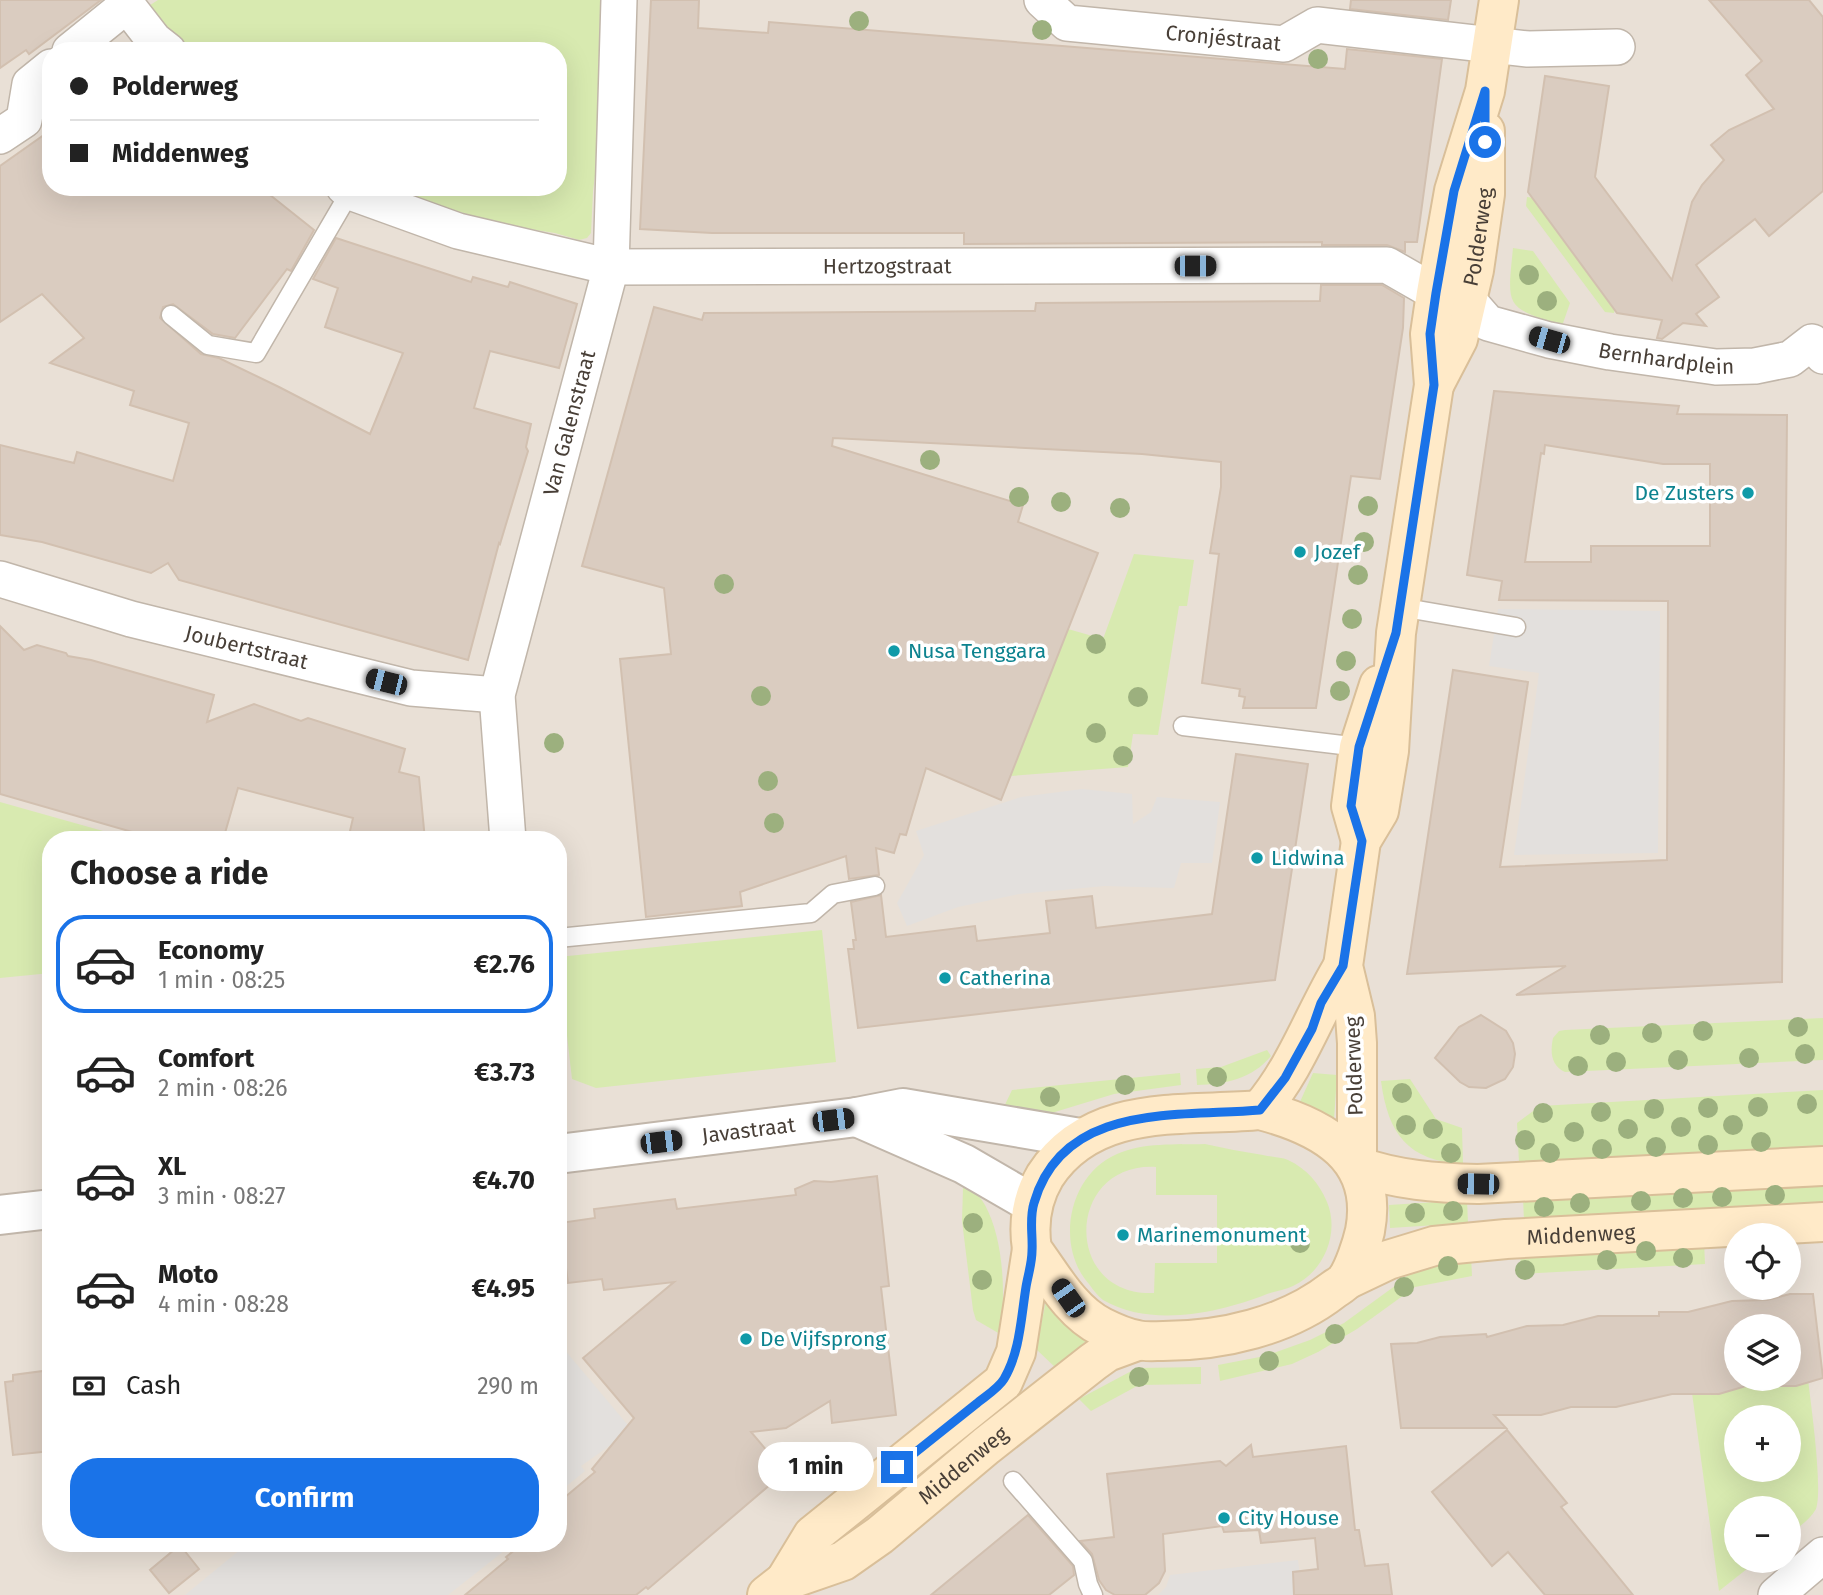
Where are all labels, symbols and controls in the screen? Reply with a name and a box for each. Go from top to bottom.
street label: Cronjéstraat [1164,20,1283,57]
text: Polderweg [112,71,238,102]
route start [1469,126,1501,158]
text: Middenweg [112,138,248,169]
street label: Polderweg [1458,188,1498,289]
street label: Hertzogstraat [823,253,952,279]
car [1175,256,1217,277]
car [1526,324,1573,356]
street label: Bernhardplein [1596,337,1734,380]
street label: Van Galenstraat [538,347,601,499]
place label: De Zusters [1635,480,1734,506]
marker: De Zusters [1740,485,1756,501]
place label: Jozef [1314,539,1362,565]
marker: Jozef [1292,544,1308,560]
street label: Joubertstraat [182,620,311,675]
place label: Nusa Tenggara [908,638,1046,664]
marker: Nusa Tenggara [886,643,902,659]
car [364,667,409,697]
place label: Lidwina [1271,845,1345,871]
marker: Lidwina [1249,850,1265,866]
text: Choose a ride [70,854,268,892]
icon: car [74,933,137,996]
text: Economy [158,935,264,966]
text: €2.76 [474,949,535,980]
place label: Catherina [959,965,1051,991]
text: 1 min · 08:25 [158,966,285,994]
marker: Catherina [937,970,953,986]
street label: Polderweg [1339,1016,1369,1116]
icon: car [74,1041,137,1104]
text: Comfort [158,1043,254,1074]
text: €3.73 [474,1057,535,1088]
text: 2 min · 08:26 [158,1074,288,1102]
car [811,1107,856,1133]
street label: Javastraat [700,1112,797,1149]
car [639,1129,684,1155]
icon: car [74,1149,137,1212]
text: XL [158,1151,186,1182]
text: €4.70 [472,1165,535,1196]
car [1457,1173,1500,1195]
text: 3 min · 08:27 [158,1182,285,1210]
street label: Middenweg [1526,1219,1636,1251]
place label: Marinemonument [1137,1222,1307,1248]
map controls [1724,1223,1801,1573]
button: locate [1724,1223,1801,1300]
marker: Marinemonument [1115,1227,1131,1243]
icon: car [74,1257,137,1320]
text: Moto [158,1259,218,1290]
text: €4.95 [472,1273,535,1304]
car [1048,1275,1089,1321]
text: 4 min · 08:28 [158,1290,289,1318]
button: layers [1724,1314,1801,1391]
place label: De Vijfsprong [760,1326,886,1352]
marker: De Vijfsprong [738,1331,754,1347]
icon: cash [70,1367,108,1405]
text: Cash [126,1370,182,1401]
text: 290 m [477,1372,539,1400]
button: + [1724,1405,1801,1482]
street label: Middenweg [913,1421,1013,1510]
callout: 1 min [757,1442,872,1492]
route end [881,1451,913,1483]
text: 1 min [788,1452,844,1480]
button: Confirm [70,1458,539,1538]
button: − [1724,1496,1801,1573]
place label: City House [1238,1505,1339,1531]
marker: City House [1216,1510,1232,1526]

